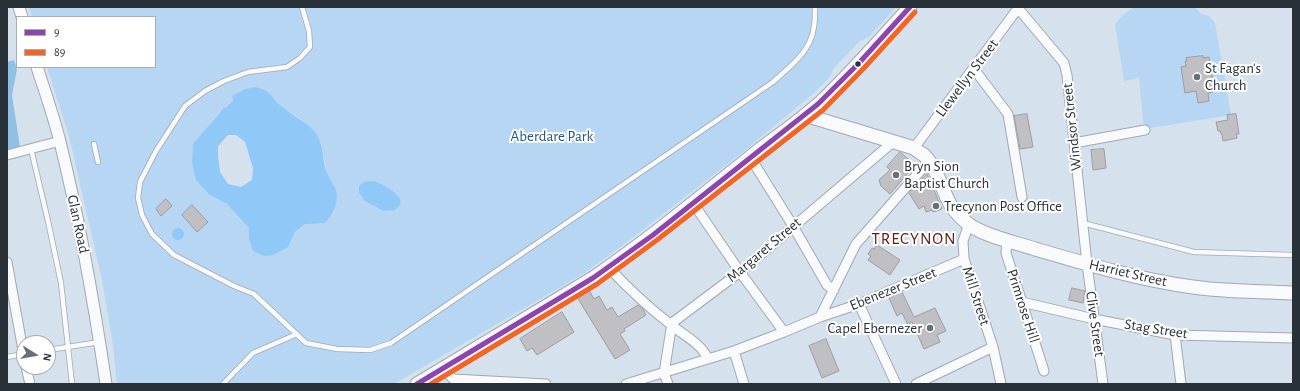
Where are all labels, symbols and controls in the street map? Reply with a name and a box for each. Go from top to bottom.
legend [16,16,156,68]
text: 9 [54,26,60,38]
street label: Llewellyn Street [932,35,1002,121]
text: 89 [54,46,65,58]
unlabelled marker [853,59,863,69]
place label: St Fagan's Church [1205,59,1261,94]
marker: St Fagan's Church [1192,72,1202,82]
street label: Windsor Street [1058,82,1086,172]
park label: Aberdare Park [511,127,593,145]
place label: Bryn Sion Baptist Church [904,157,989,192]
marker: Bryn Sion Baptist Church [891,170,901,180]
street label: Glan Road [63,193,93,255]
place label: Trecynon Post Office [944,197,1062,215]
marker: Trecynon Post Office [931,201,941,211]
street label: Margaret Street [723,214,805,286]
district label: TRECYNON [871,229,957,249]
street label: Harriet Street [1087,255,1169,291]
street label: Ebenezer Street [847,263,939,315]
street label: Mill Street [958,264,994,328]
street label: Primrose Hill [1003,267,1043,345]
street label: Clive Street [1081,290,1109,358]
street label: Stag Street [1123,315,1189,343]
place label: Capel Ebernezer [827,319,922,337]
marker: Capel Ebernezer [925,323,935,333]
north arrow [16,335,56,375]
text: N [41,352,53,362]

